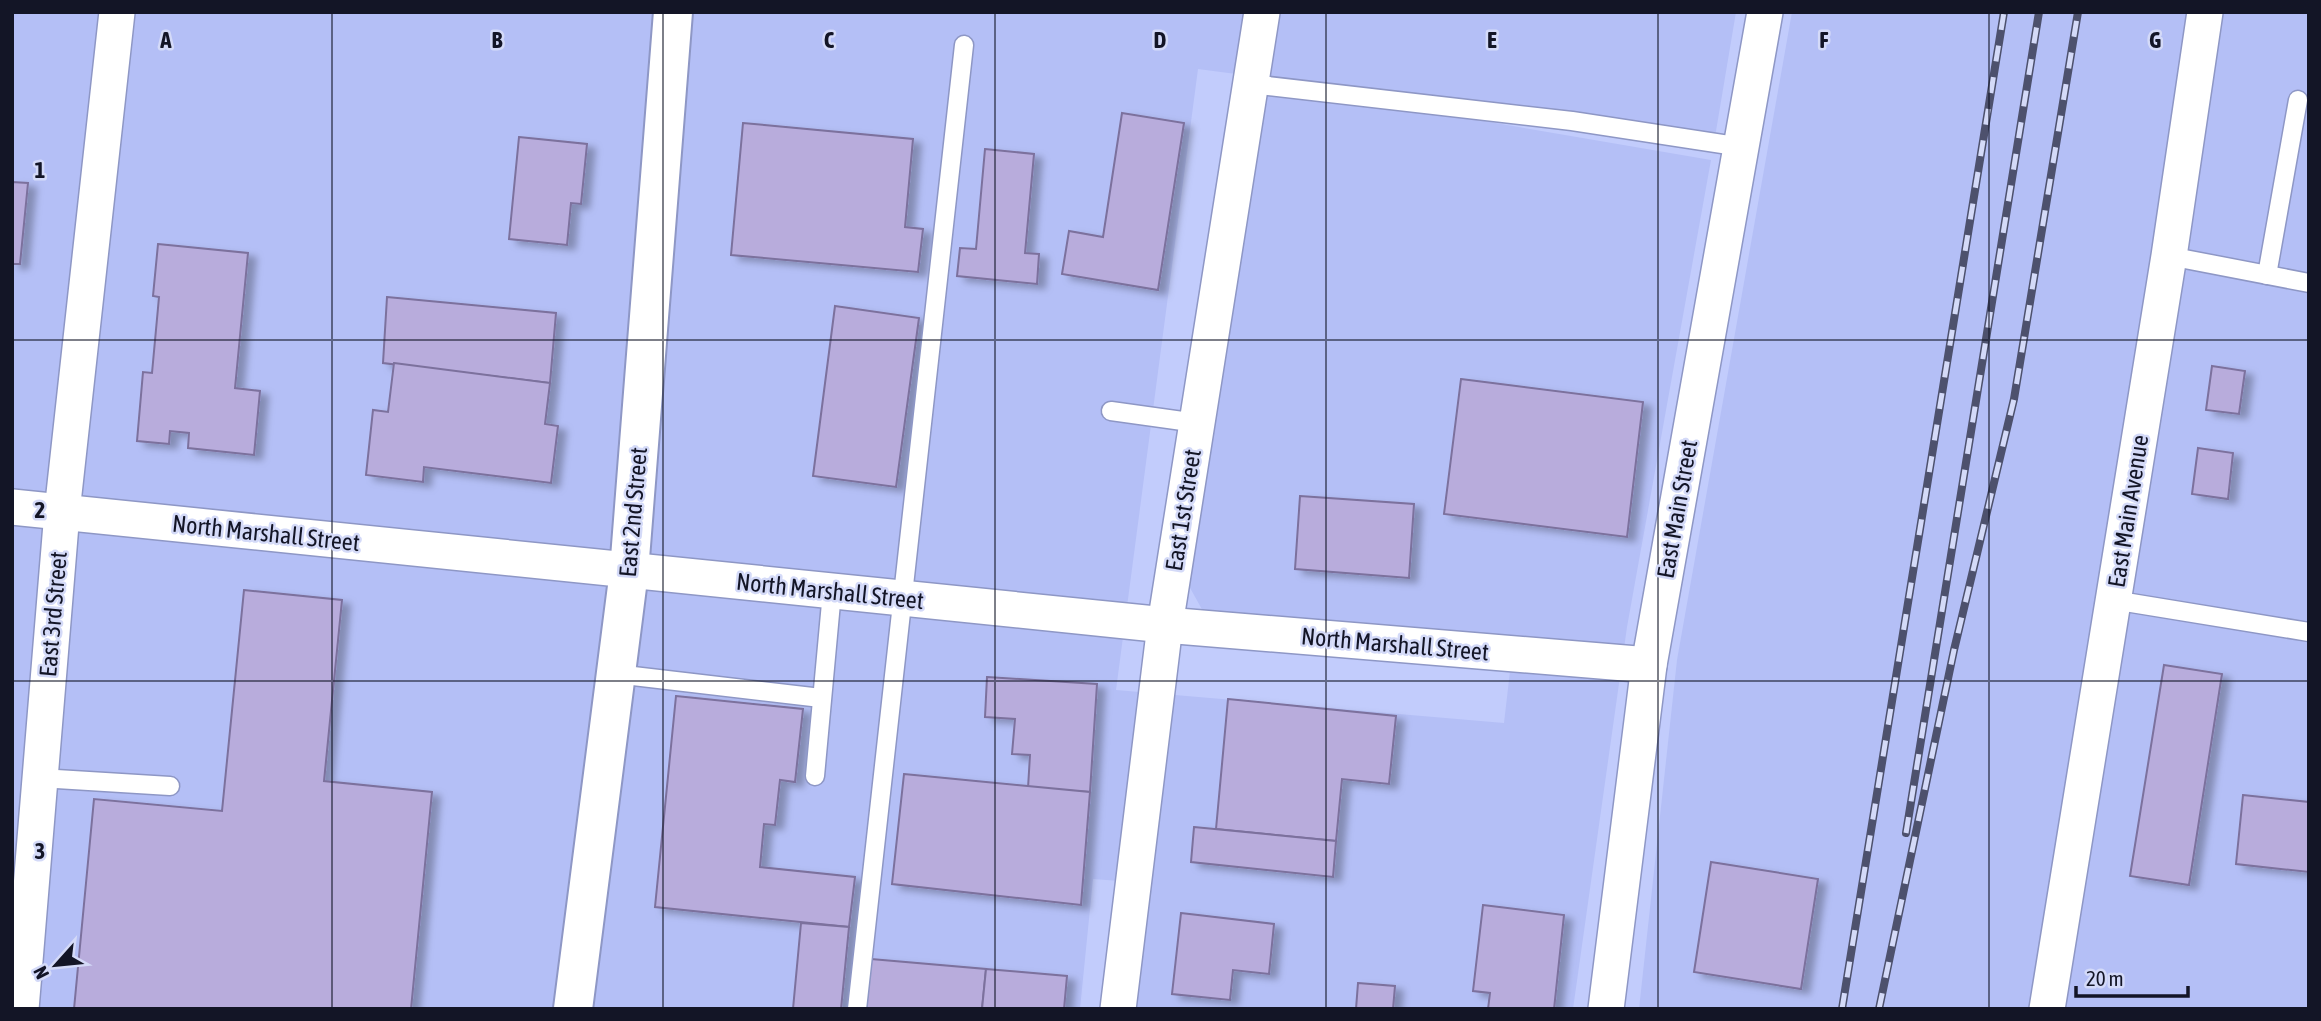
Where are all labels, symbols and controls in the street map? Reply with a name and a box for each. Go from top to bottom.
text: A [159,27,172,53]
text: B [492,27,503,53]
text: C [824,27,835,53]
text: D [1154,27,1167,53]
text: E [1487,27,1497,53]
text: F [1819,27,1829,53]
text: G [2149,27,2161,53]
text: 1 [35,157,46,183]
street label: East Main Avenue [2103,433,2153,589]
street label: East Main Street [1652,437,1702,580]
street label: East 2nd Street [614,446,652,578]
street label: East 1st Street [1160,447,1206,573]
text: 2 [35,497,45,523]
street label: North Marshall Street [171,510,361,556]
street label: East 3rd Street [34,550,72,678]
street label: North Marshall Street [735,568,925,614]
street label: North Marshall Street [1300,622,1490,666]
text: 3 [35,838,45,864]
north arrow [21,930,91,1000]
scale bar [2076,954,2188,998]
text: N [29,963,53,983]
text: 20 m [2086,966,2124,990]

